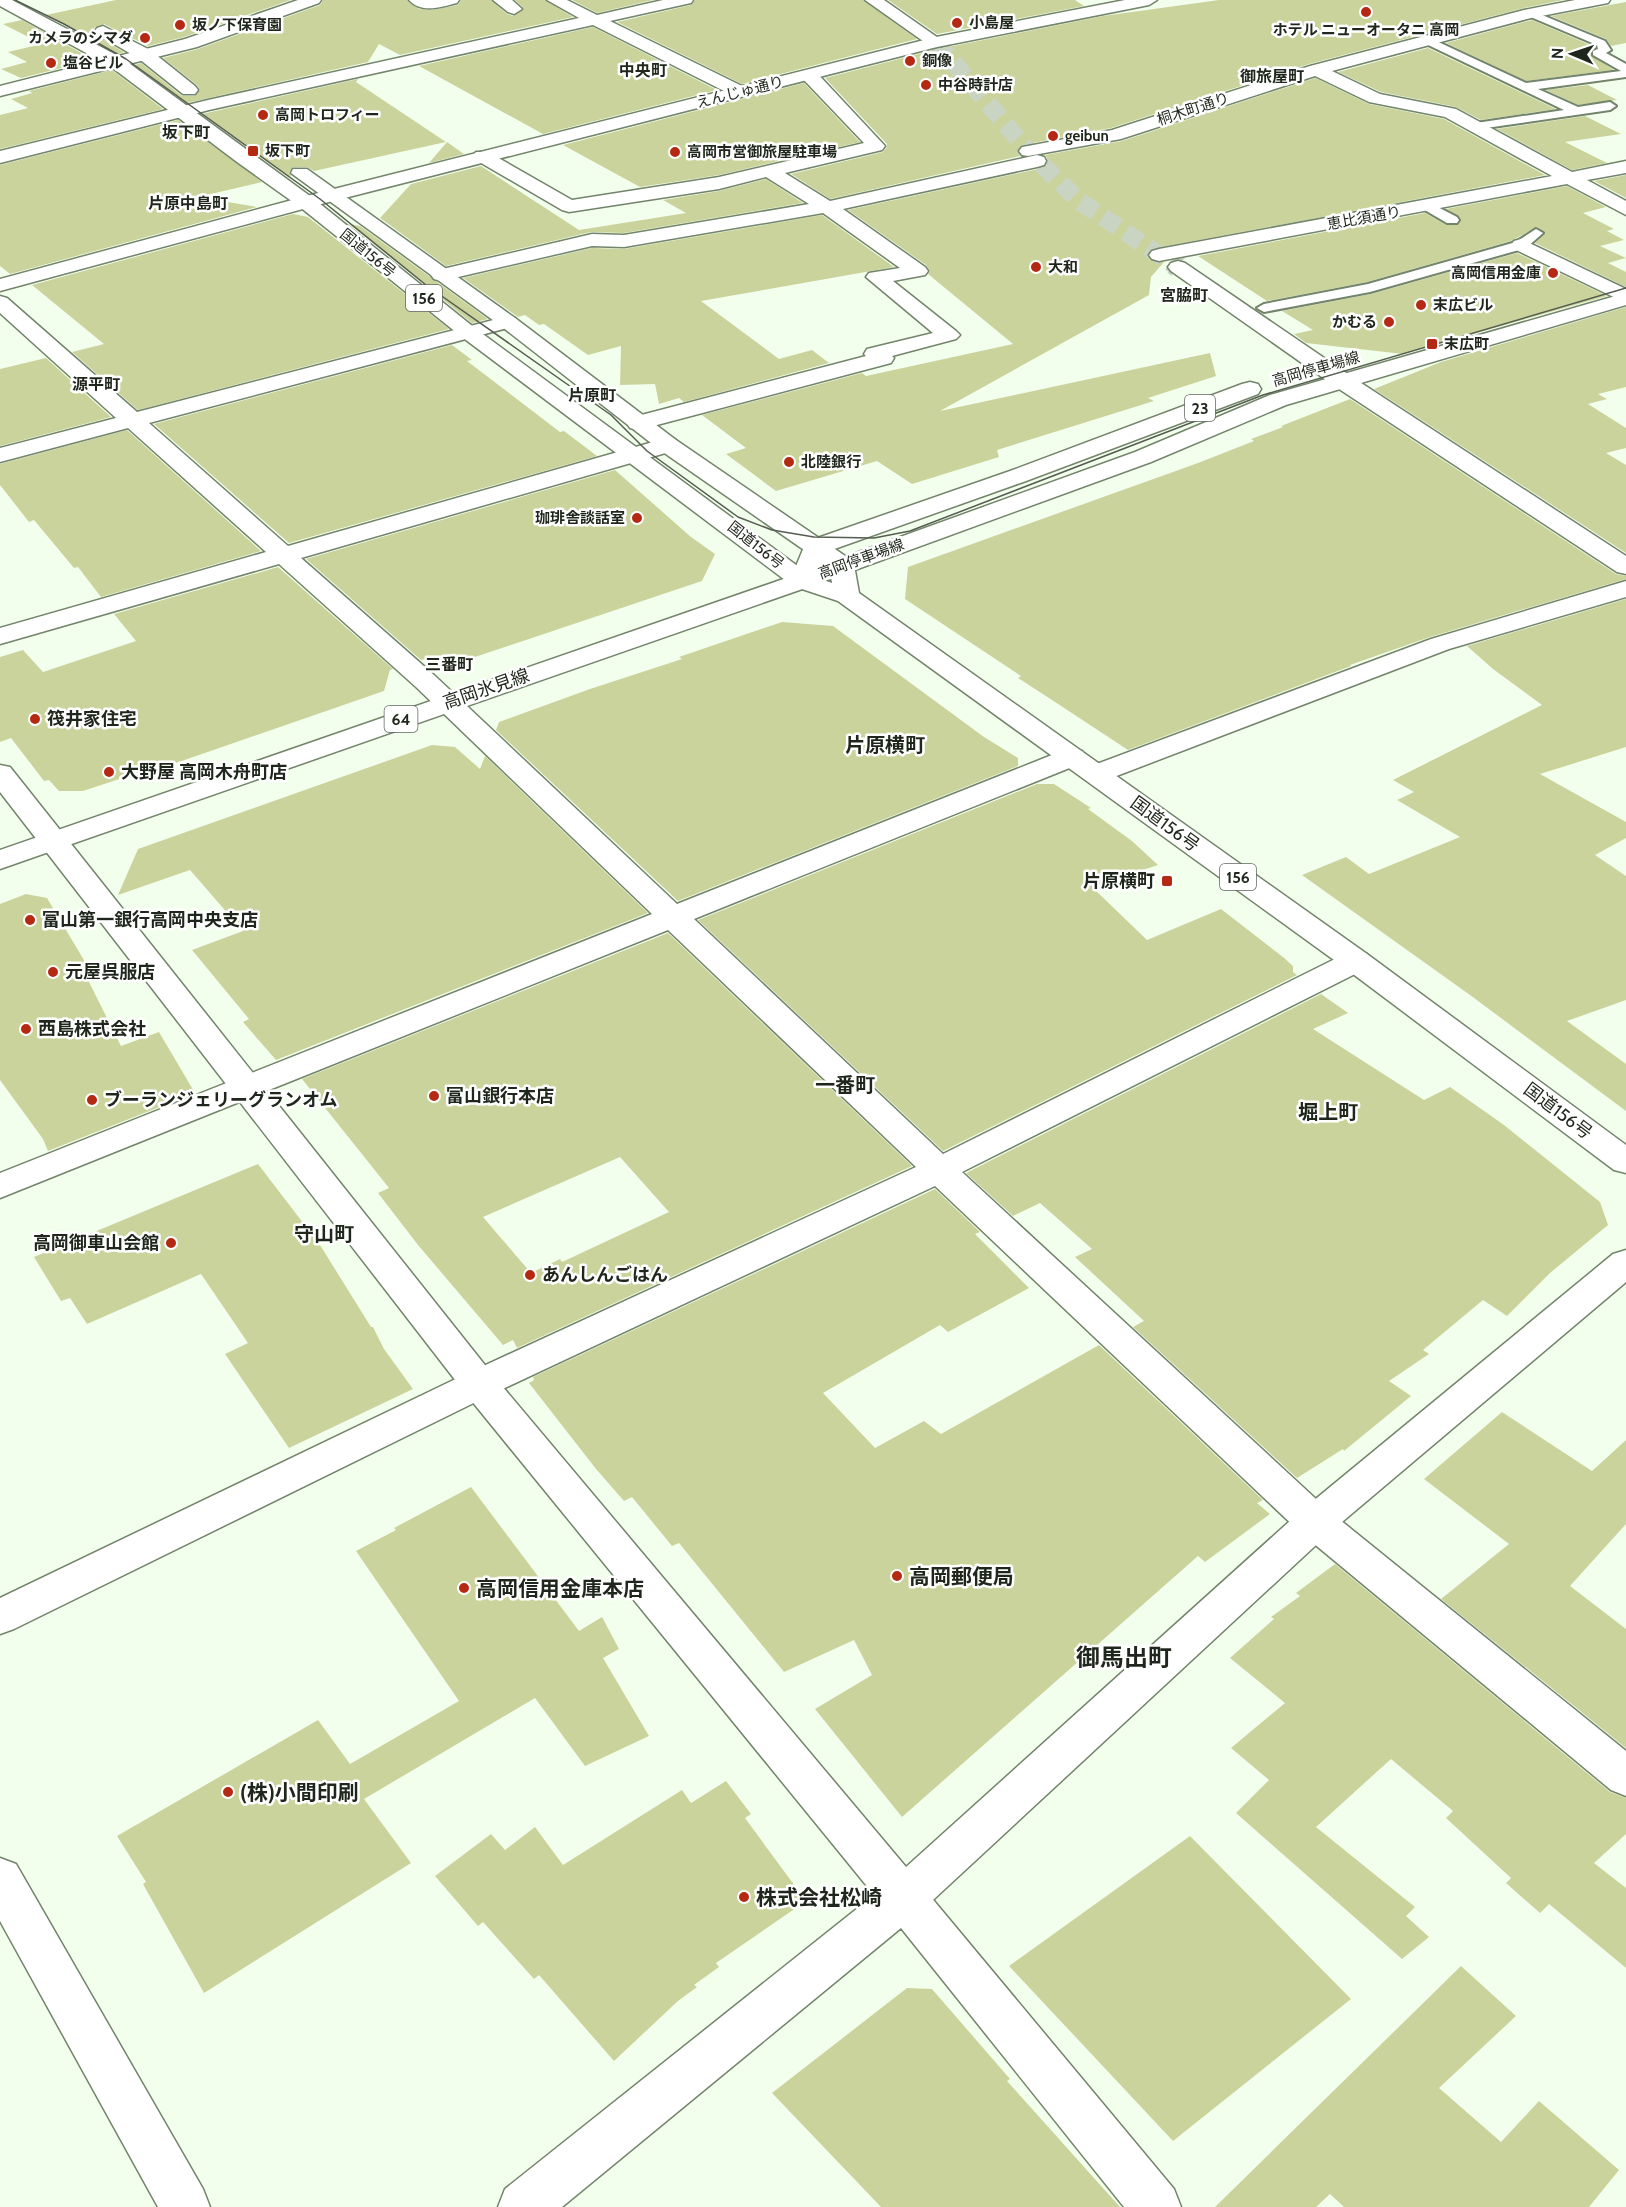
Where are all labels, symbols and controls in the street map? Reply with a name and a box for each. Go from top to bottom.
marker: ホテル ニューオータニ 高岡 [1359,5,1373,19]
place label: 小島屋 [969,14,1014,32]
place label: 坂ノ下保育園 [192,16,282,34]
marker: 小島屋 [950,16,964,30]
marker: 坂ノ下保育園 [173,18,187,32]
place label: ホテル ニューオータニ 高岡 [1273,21,1459,39]
north arrow [1542,24,1602,84]
place label: カメラのシマダ [28,29,133,47]
marker: カメラのシマダ [138,31,152,45]
text: N [1548,48,1567,59]
place label: 銅像 [922,52,952,70]
place label: 塩谷ビル [63,54,123,72]
marker: 銅像 [903,54,917,68]
marker: 塩谷ビル [44,56,58,70]
district label: 中央町 [619,61,667,80]
district label: 御旅屋町 [1240,67,1304,86]
street label: えんじゅ通り [694,72,786,112]
place label: 中谷時計店 [938,76,1013,94]
marker: 中谷時計店 [919,78,933,92]
street label: 桐木町通り [1155,89,1231,129]
place label: 高岡トロフィー [275,106,380,124]
marker: 高岡トロフィー [256,108,270,122]
district label: 坂下町 [162,123,210,142]
place label: geibun [1065,127,1109,145]
marker: geibun [1046,129,1060,143]
place label: 坂下町 [265,142,310,160]
place label: 高岡市営御旅屋駐車場 [687,143,837,161]
marker: 坂下町 [246,144,260,158]
marker: 高岡市営御旅屋駐車場 [668,145,682,159]
district label: 片原中島町 [148,194,228,213]
street label: 恵比須通り [1325,203,1403,233]
street label: 国道156号 [336,225,400,281]
place label: 大和 [1048,258,1078,276]
marker: 大和 [1029,260,1043,274]
place label: 高岡信用金庫 [1451,264,1541,282]
marker: 高岡信用金庫 [1546,266,1560,280]
road number: 156 [406,285,442,311]
district label: 宮脇町 [1160,286,1208,305]
place label: 末広ビル [1433,296,1493,314]
marker: 末広ビル [1414,298,1428,312]
place label: かむる [1332,313,1377,331]
marker: かむる [1382,315,1396,329]
place label: 末広町 [1444,335,1489,353]
marker: 末広町 [1425,337,1439,351]
street label: 高岡停車場線 [1270,348,1362,390]
district label: 源平町 [72,375,120,394]
district label: 片原町 [568,386,616,405]
road number: 23 [1185,395,1215,421]
place label: 北陸銀行 [801,453,861,471]
marker: 北陸銀行 [782,455,796,469]
place label: 珈琲舎談話室 [535,509,625,527]
marker: 珈琲舎談話室 [630,511,644,525]
street label: 国道156号 [724,517,788,573]
street label: 高岡停車場線 [816,535,906,583]
district label: 三番町 [425,655,473,674]
street label: 高岡氷見線 [440,664,532,714]
road number: 64 [384,706,418,732]
place label: 筏井家住宅 [47,708,137,730]
marker: 筏井家住宅 [28,712,42,726]
district label: 片原横町 [845,733,925,757]
place label: 大野屋 高岡木舟町店 [121,761,287,783]
marker: 大野屋 高岡木舟町店 [102,765,116,779]
street label: 国道156号 [1126,792,1204,856]
road number: 156 [1220,864,1256,890]
place label: 片原横町 [1083,870,1155,892]
marker: 片原横町 [1160,874,1174,888]
place label: 富山第一銀行高岡中央支店 [42,909,258,931]
marker: 富山第一銀行高岡中央支店 [23,913,37,927]
place label: 元屋呉服店 [65,961,155,983]
marker: 元屋呉服店 [46,965,60,979]
place label: 西島株式会社 [38,1018,146,1040]
marker: 西島株式会社 [19,1022,33,1036]
district label: 一番町 [815,1073,875,1097]
street label: 国道156号 [1519,1078,1597,1144]
place label: 富山銀行本店 [446,1085,554,1107]
place label: ブーランジェリーグランオム [104,1089,337,1111]
marker: 富山銀行本店 [427,1089,441,1103]
marker: ブーランジェリーグランオム [85,1093,99,1107]
district label: 堀上町 [1298,1100,1358,1124]
district label: 守山町 [294,1222,354,1246]
place label: 高岡御車山会館 [33,1232,159,1254]
marker: 高岡御車山会館 [164,1236,178,1250]
place label: あんしんごはん [542,1264,668,1286]
marker: あんしんごはん [523,1268,537,1282]
place label: 高岡郵便局 [909,1564,1014,1589]
marker: 高岡郵便局 [890,1569,904,1583]
place label: 高岡信用金庫本店 [476,1576,644,1601]
marker: 高岡信用金庫本店 [457,1581,471,1595]
district label: 御馬出町 [1076,1643,1172,1672]
place label: (株)小間印刷 [240,1780,359,1805]
marker: (株)小間印刷 [221,1785,235,1799]
place label: 株式会社松崎 [756,1885,882,1910]
marker: 株式会社松崎 [737,1890,751,1904]

